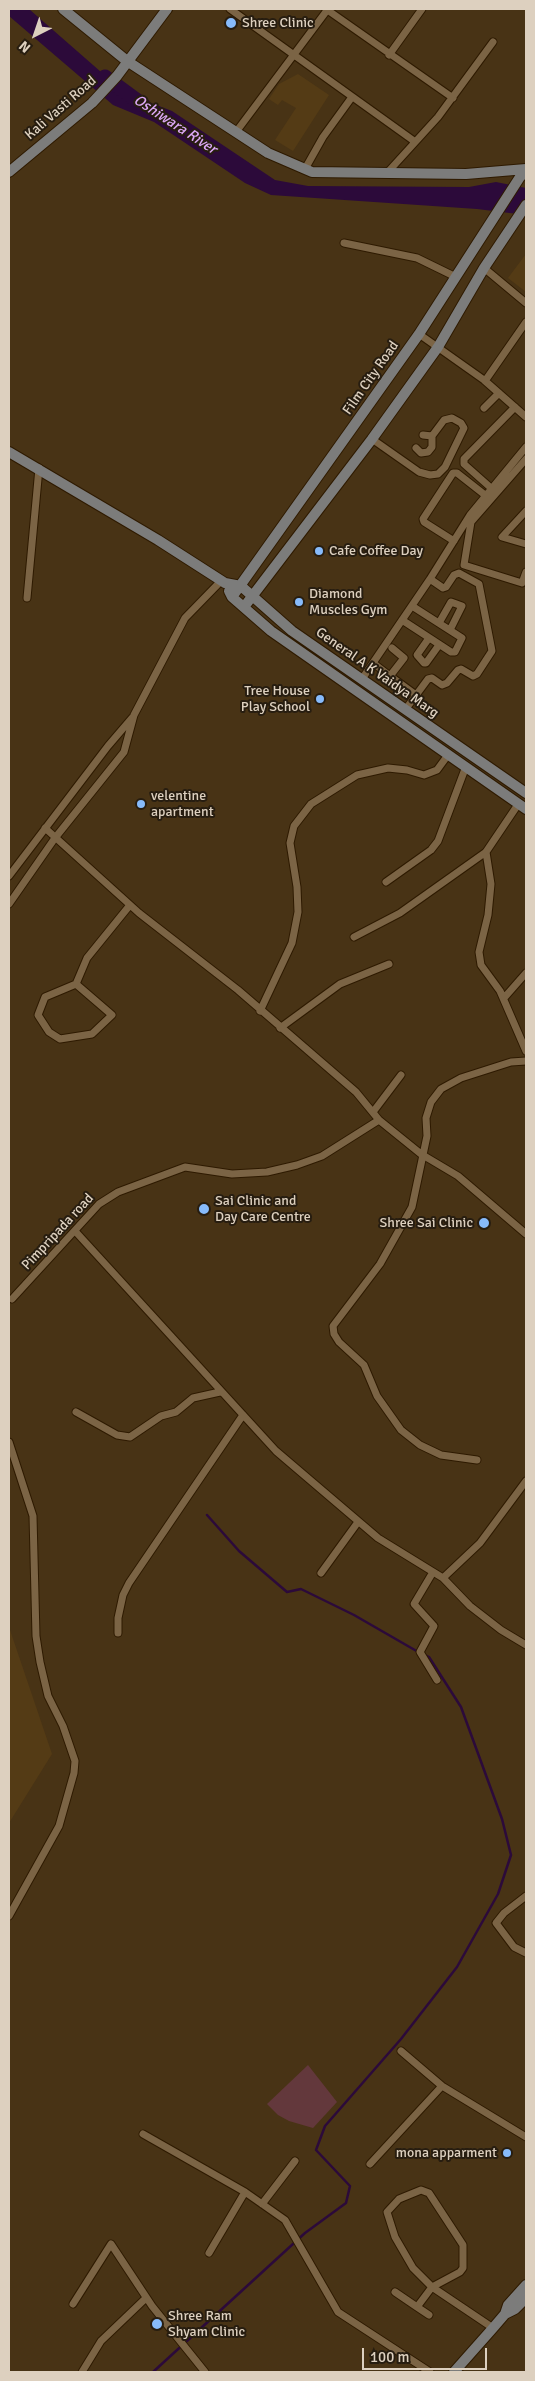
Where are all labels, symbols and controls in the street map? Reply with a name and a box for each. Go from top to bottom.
north arrow [10,10,60,60]
place label: Shree Clinic [242,15,314,31]
marker: Shree Clinic [224,16,238,30]
text: N [16,37,34,56]
street label: Kali Vasti Road [22,72,100,144]
water label: Oshiwara River [130,91,220,159]
street label: Film City Road [339,338,403,418]
place label: Cafe Coffee Day [329,543,423,559]
marker: Cafe Coffee Day [313,545,325,557]
place label: Diamond Muscles Gym [309,586,387,618]
marker: Diamond Muscles Gym [293,596,305,608]
street label: General A K Vaidya Marg [312,624,442,722]
place label: Tree House Play School [241,683,310,716]
marker: Tree House Play School [314,693,326,705]
place label: velentine apartment [151,788,214,820]
marker: velentine apartment [135,798,147,810]
street label: Pimpripada road [18,1190,98,1274]
place label: Sai Clinic and Day Care Centre [215,1193,311,1226]
marker: Sai Clinic and Day Care Centre [197,1202,211,1216]
place label: Shree Sai Clinic [380,1215,473,1231]
marker: Shree Sai Clinic [477,1216,491,1230]
place label: mona apparment [396,2145,497,2161]
marker: mona apparment [501,2147,513,2159]
place label: Shree Ram Shyam Clinic [168,2308,245,2340]
marker: Shree Ram Shyam Clinic [150,2317,164,2331]
scale bar [365,2338,490,2370]
text: 100 m [370,2348,410,2366]

